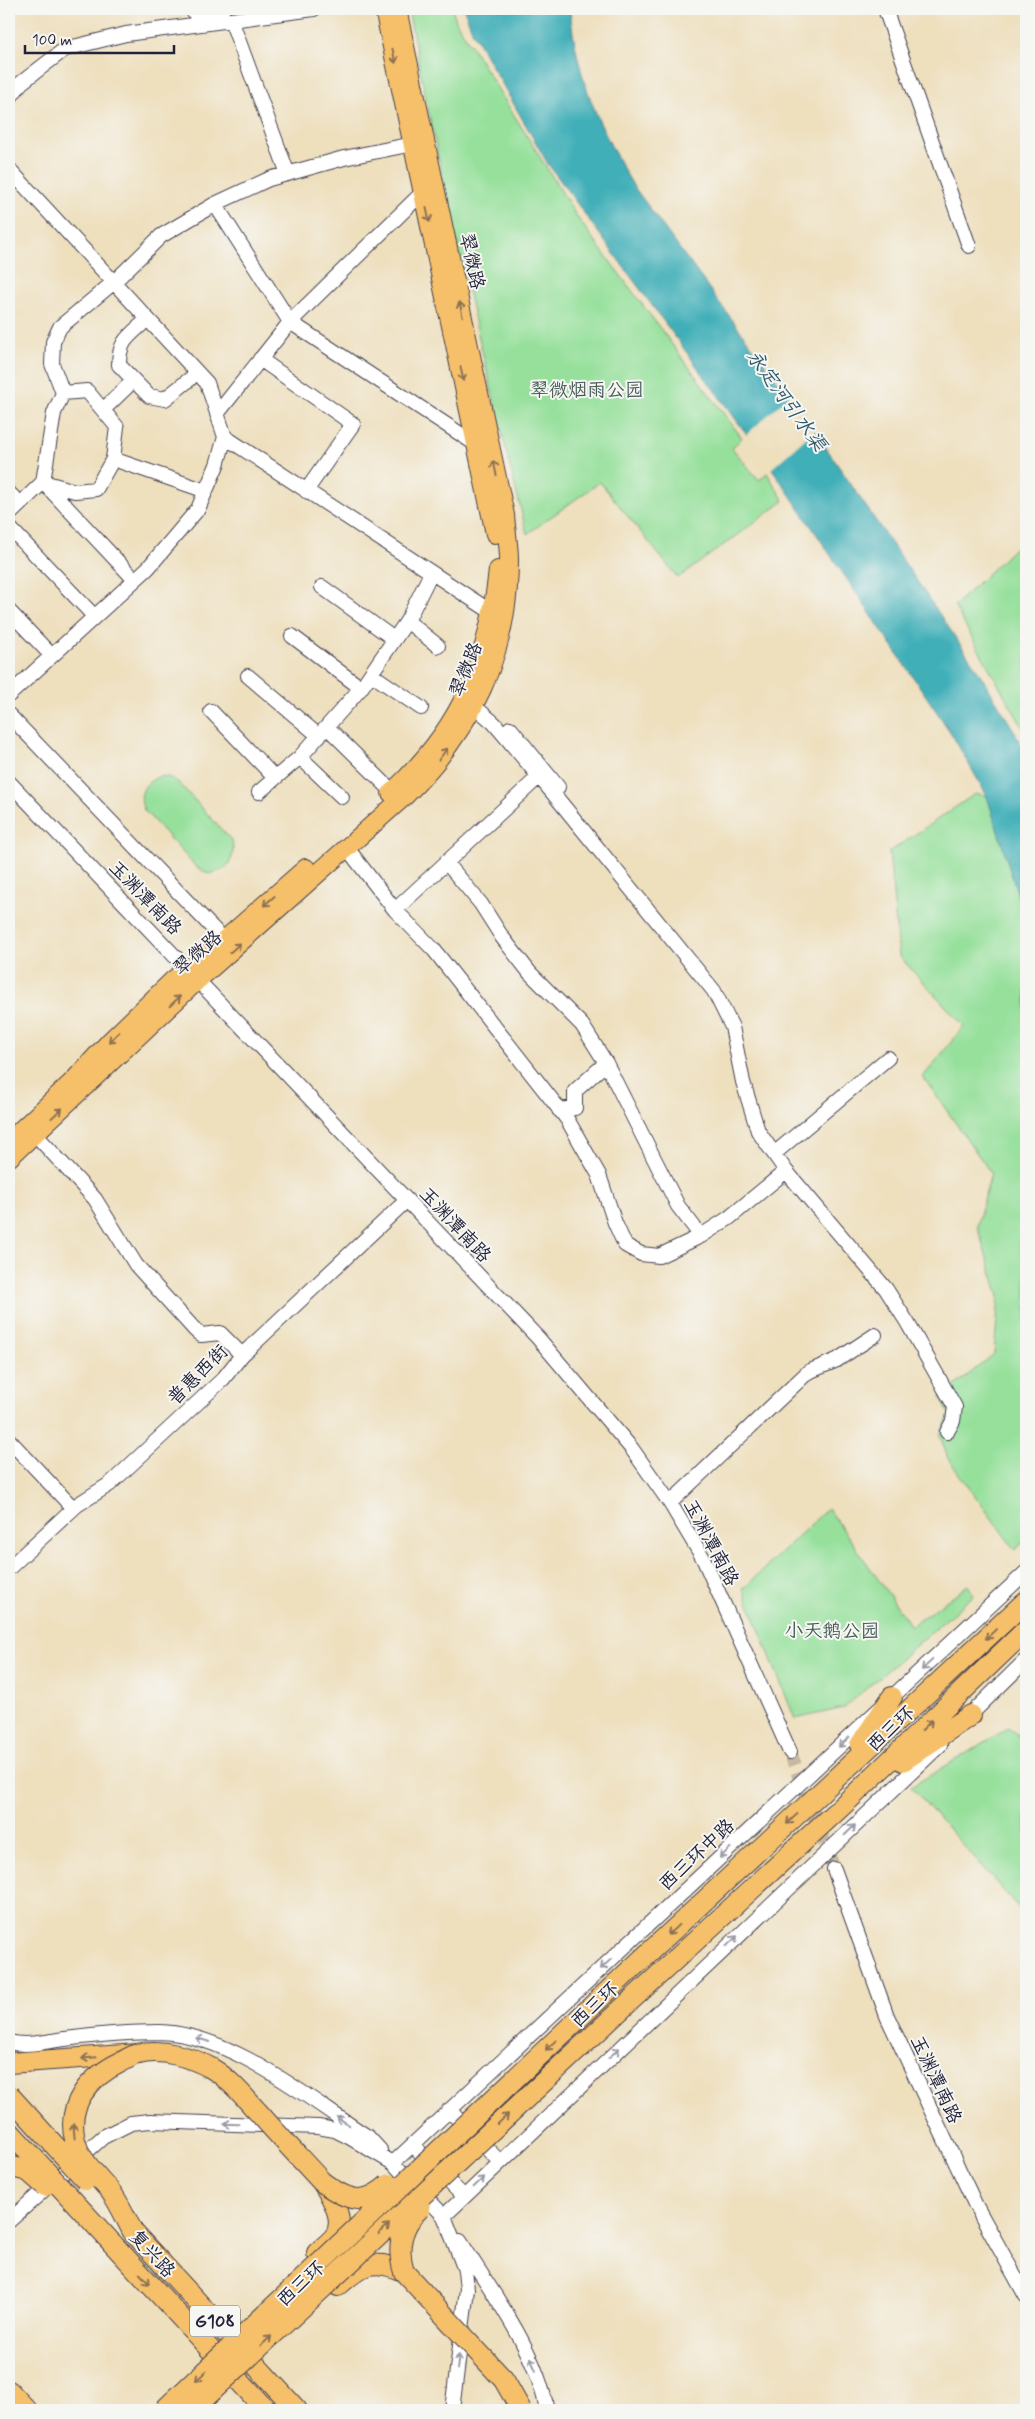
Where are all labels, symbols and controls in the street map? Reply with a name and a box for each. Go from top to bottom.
scale bar [25,22,174,54]
text: 100 m [32,31,72,51]
one-way arrow [390,48,399,64]
one-way arrow [424,207,433,223]
street label: 翠微路 [453,231,490,292]
one-way arrow [456,301,465,317]
water label: 永定河引水渠 [740,344,833,459]
one-way arrow [458,366,467,382]
park label: 翠微烟雨公园 [530,378,644,403]
one-way arrow [490,460,499,476]
street label: 翠微路 [444,638,489,701]
one-way arrow [438,747,448,761]
street label: 玉渊潭南路 [103,855,187,941]
one-way arrow [262,895,275,907]
street label: 翠微路 [168,925,228,981]
one-way arrow [228,942,241,954]
one-way arrow [168,995,181,1007]
one-way arrow [107,1031,120,1043]
one-way arrow [51,1108,64,1119]
street label: 玉渊潭南路 [413,1182,496,1268]
street label: 普惠西街 [162,1339,234,1411]
street label: 玉渊潭南路 [677,1495,744,1591]
park label: 小天鹅公园 [784,1619,880,1644]
one-way arrow [984,1628,997,1640]
one-way arrow [920,1659,933,1671]
street label: 西三环 [862,1701,920,1758]
one-way arrow [921,1719,934,1731]
one-way arrow [837,1736,850,1748]
one-way arrow [785,1813,798,1825]
street label: 西三环中路 [654,1814,740,1897]
one-way arrow [844,1824,856,1836]
one-way arrow [719,1847,731,1859]
one-way arrow [667,1924,680,1936]
one-way arrow [726,1935,739,1947]
one-way arrow [600,1958,613,1970]
street label: 西三环 [566,1977,624,2034]
street label: 玉渊潭南路 [904,2031,967,2128]
one-way arrow [195,2034,211,2044]
one-way arrow [546,2038,558,2050]
one-way arrow [608,2047,621,2059]
one-way arrow [81,2053,97,2062]
one-way arrow [496,2113,509,2124]
one-way arrow [336,2115,350,2126]
one-way arrow [223,2119,239,2128]
one-way arrow [69,2123,79,2139]
one-way arrow [473,2176,485,2189]
one-way arrow [378,2223,390,2235]
street label: 复兴路 [123,2225,180,2283]
street label: 西三环 [272,2256,330,2313]
one-way arrow [139,2273,151,2285]
road number: G108 [190,2306,240,2336]
one-way arrow [259,2335,272,2347]
one-way arrow [453,2354,463,2370]
one-way arrow [527,2357,537,2372]
one-way arrow [194,2370,207,2382]

